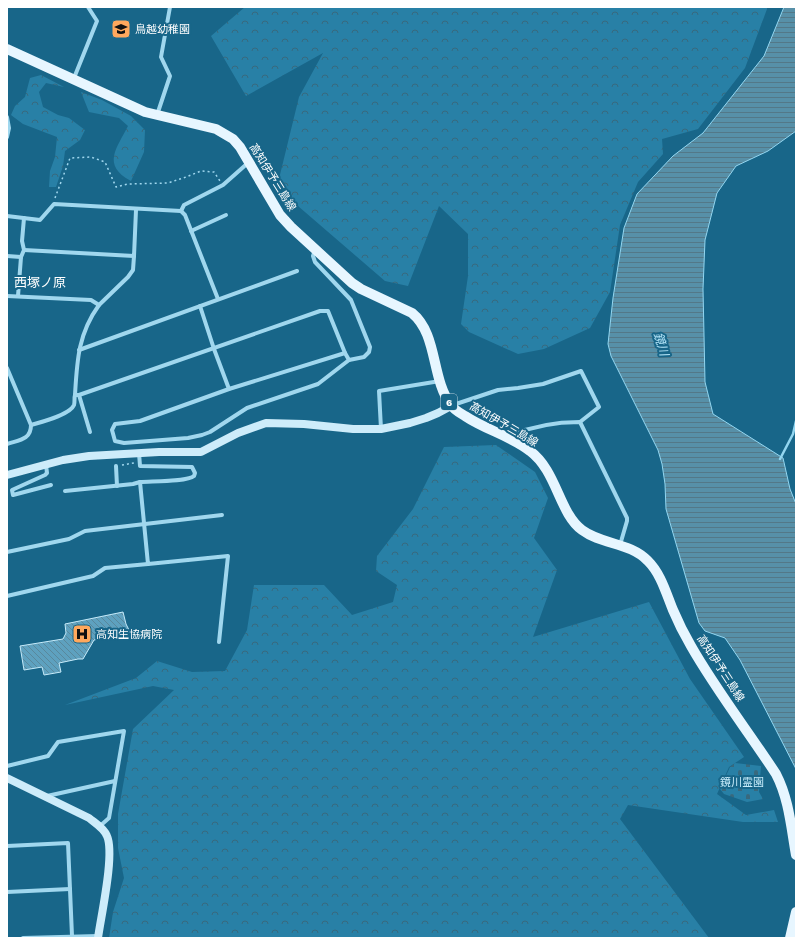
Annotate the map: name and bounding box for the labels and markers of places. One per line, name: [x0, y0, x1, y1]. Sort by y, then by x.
school or university icon: 鳥越幼稚園: [110, 18, 132, 40]
place label: 鳥越幼稚園: [135, 23, 190, 36]
hospital icon: 高知生協病院: [71, 623, 93, 645]
place label: 高知生協病院: [96, 628, 162, 641]

